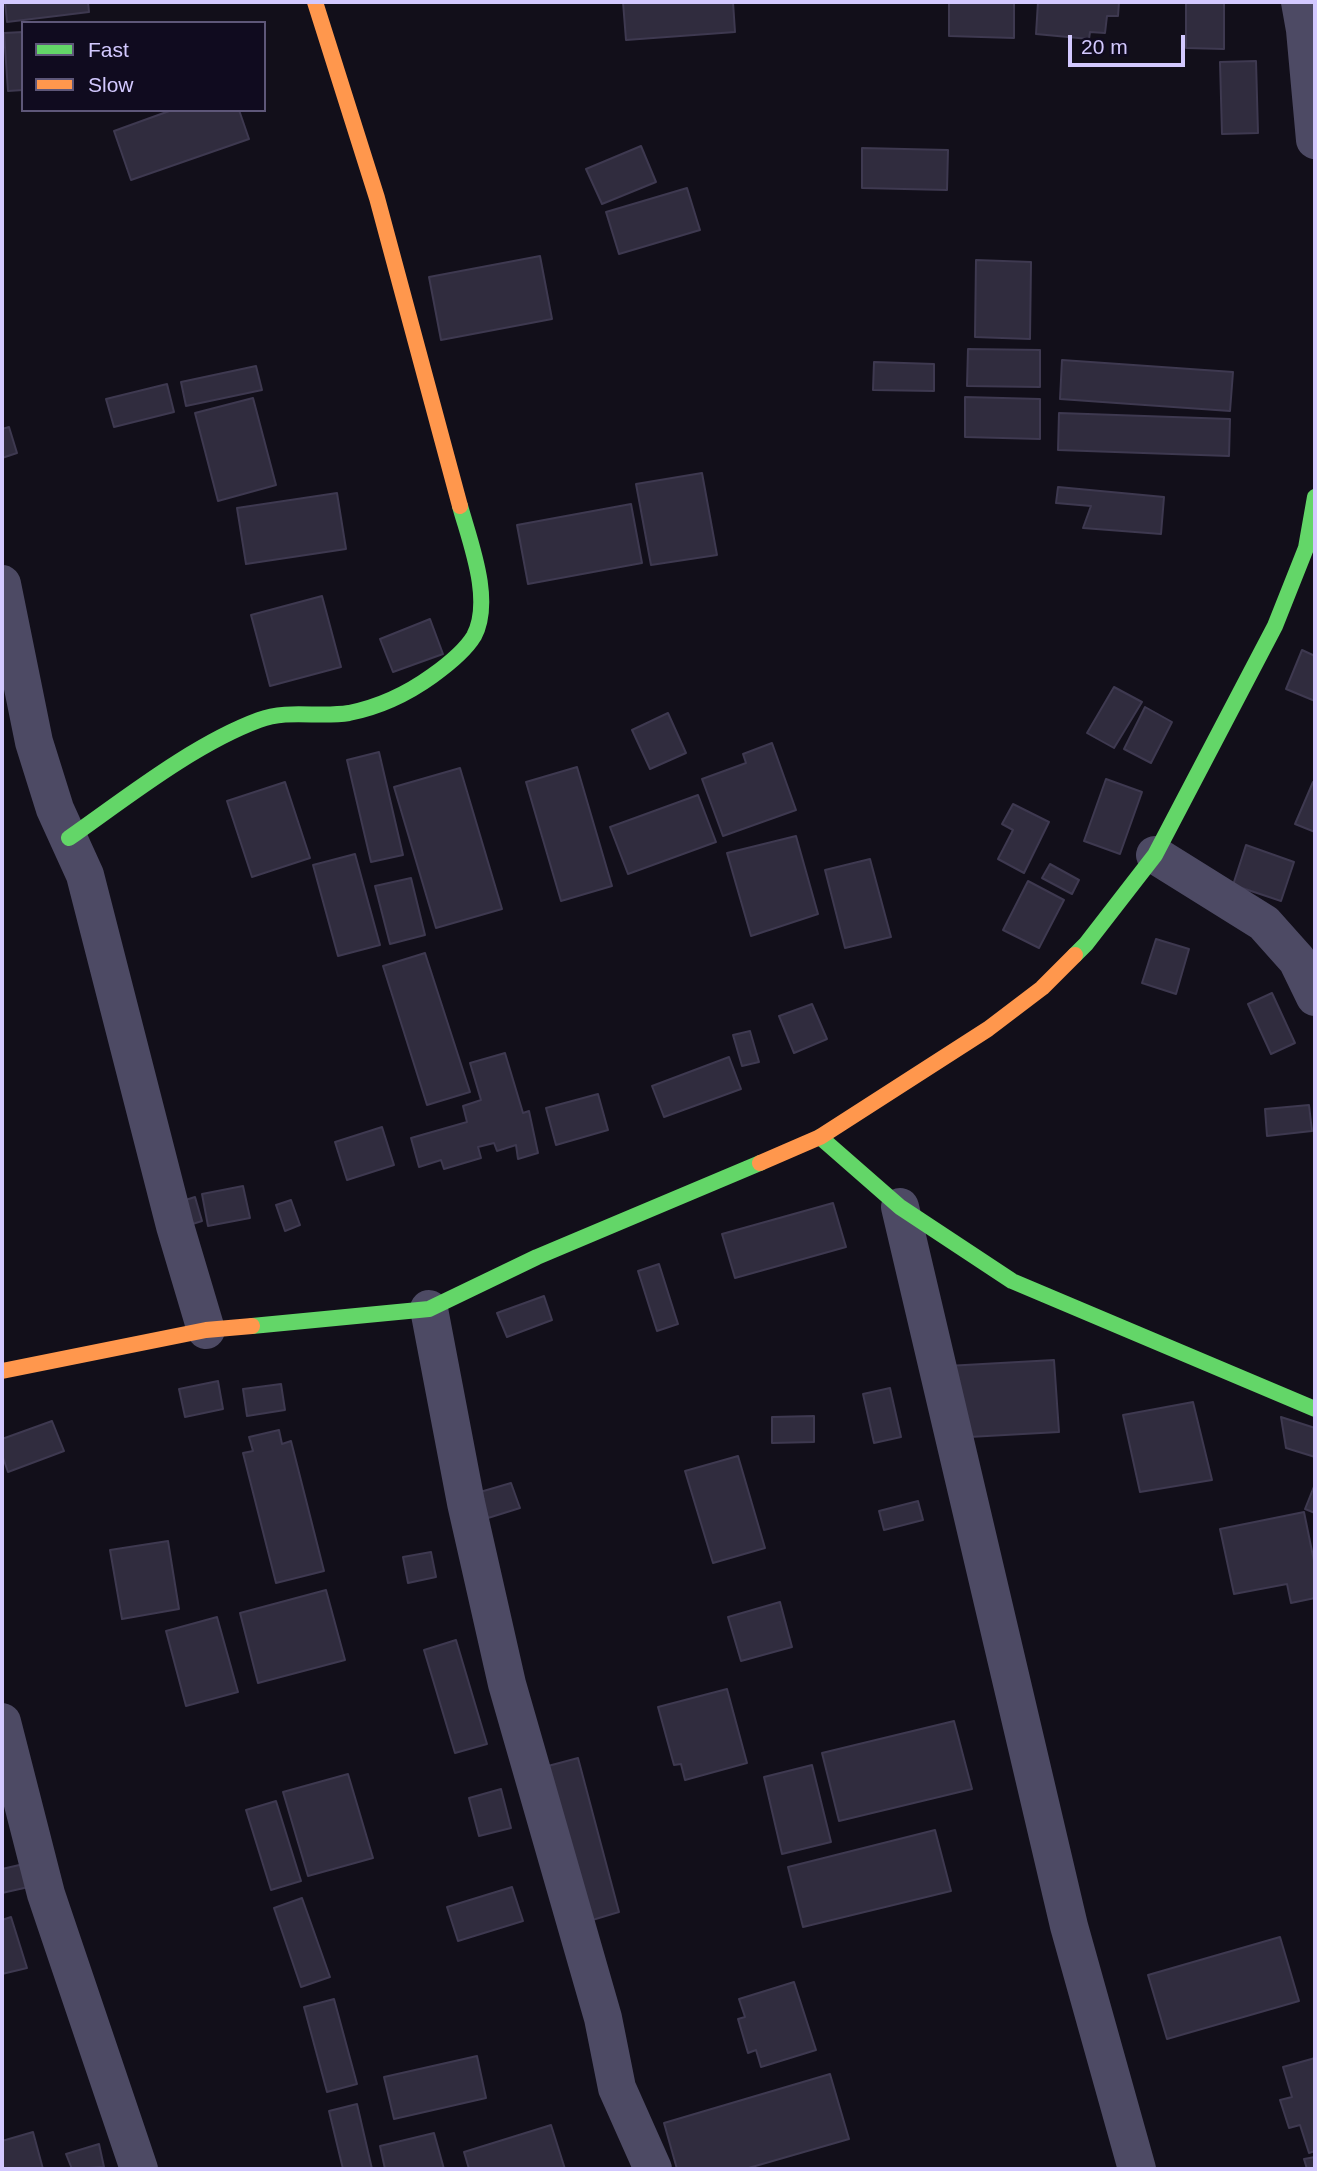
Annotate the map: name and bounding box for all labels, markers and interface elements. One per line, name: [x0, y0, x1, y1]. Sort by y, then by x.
legend: [21, 21, 266, 112]
scale bar: [1072, 21, 1189, 65]
text: 20 m: [1081, 35, 1128, 58]
text: Fast: [88, 38, 129, 61]
text: Slow: [88, 73, 134, 96]

